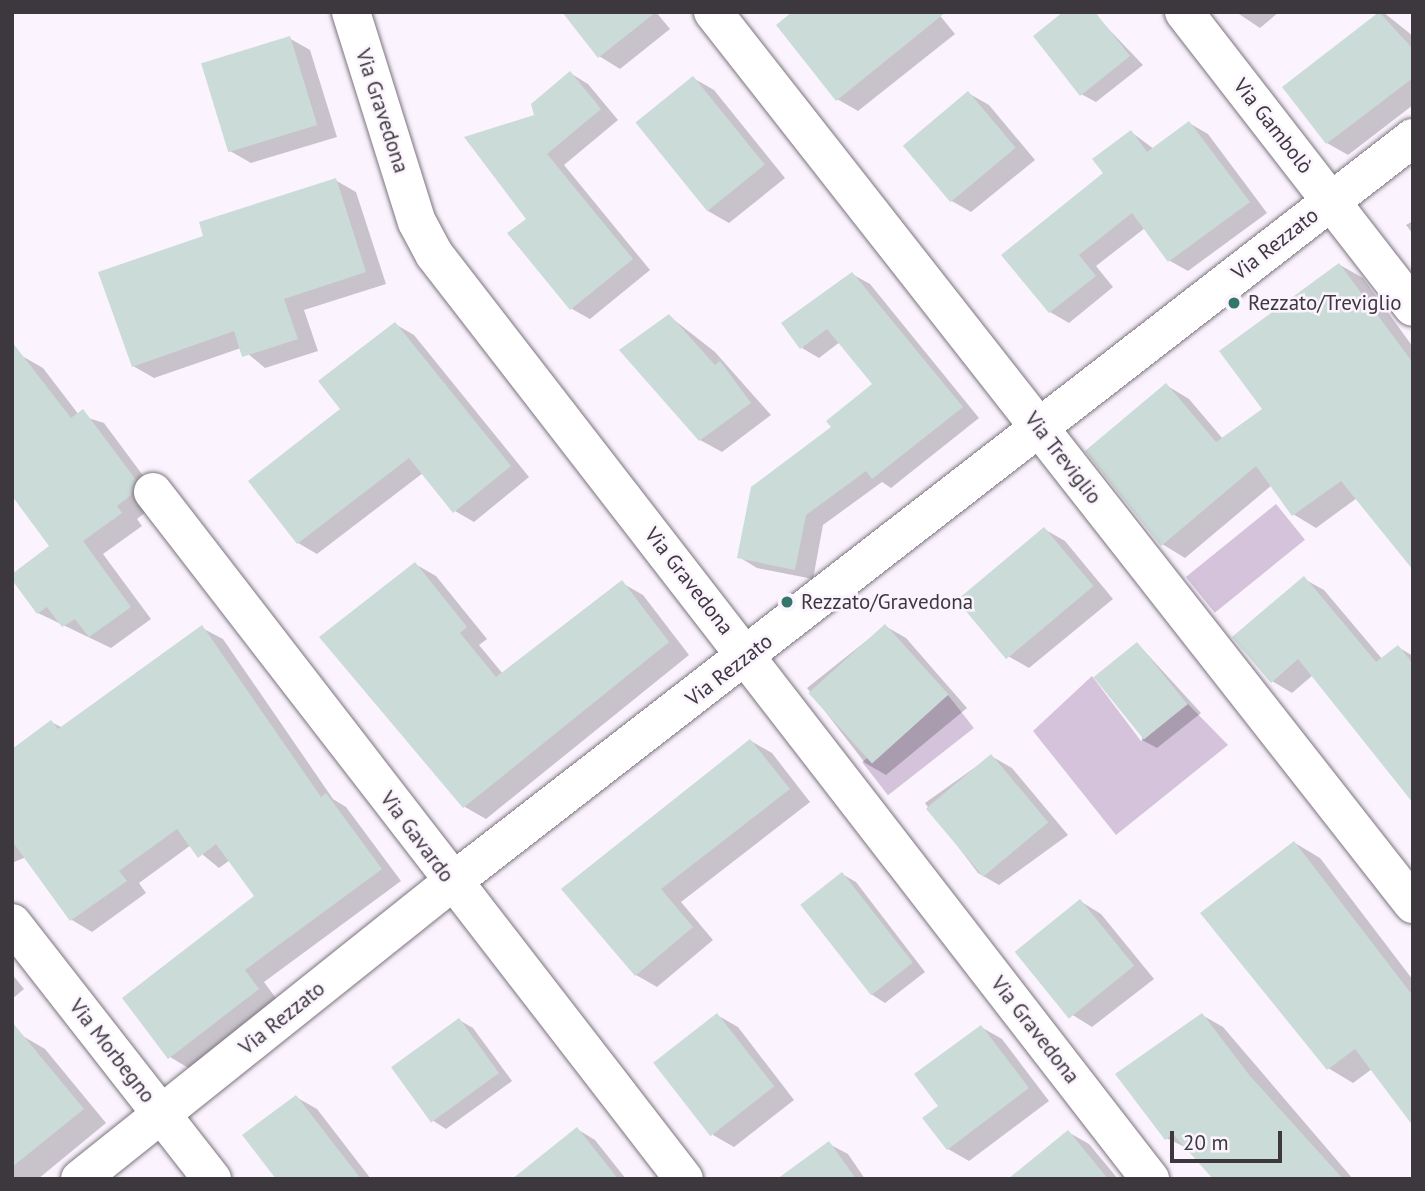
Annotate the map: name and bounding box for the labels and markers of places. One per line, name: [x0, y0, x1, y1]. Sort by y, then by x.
place label: Rezzato/Treviglio: [1248, 290, 1402, 316]
marker: Rezzato/Treviglio: [1226, 295, 1242, 311]
place label: Rezzato/Gravedona: [801, 589, 973, 615]
marker: Rezzato/Gravedona: [779, 594, 795, 610]

